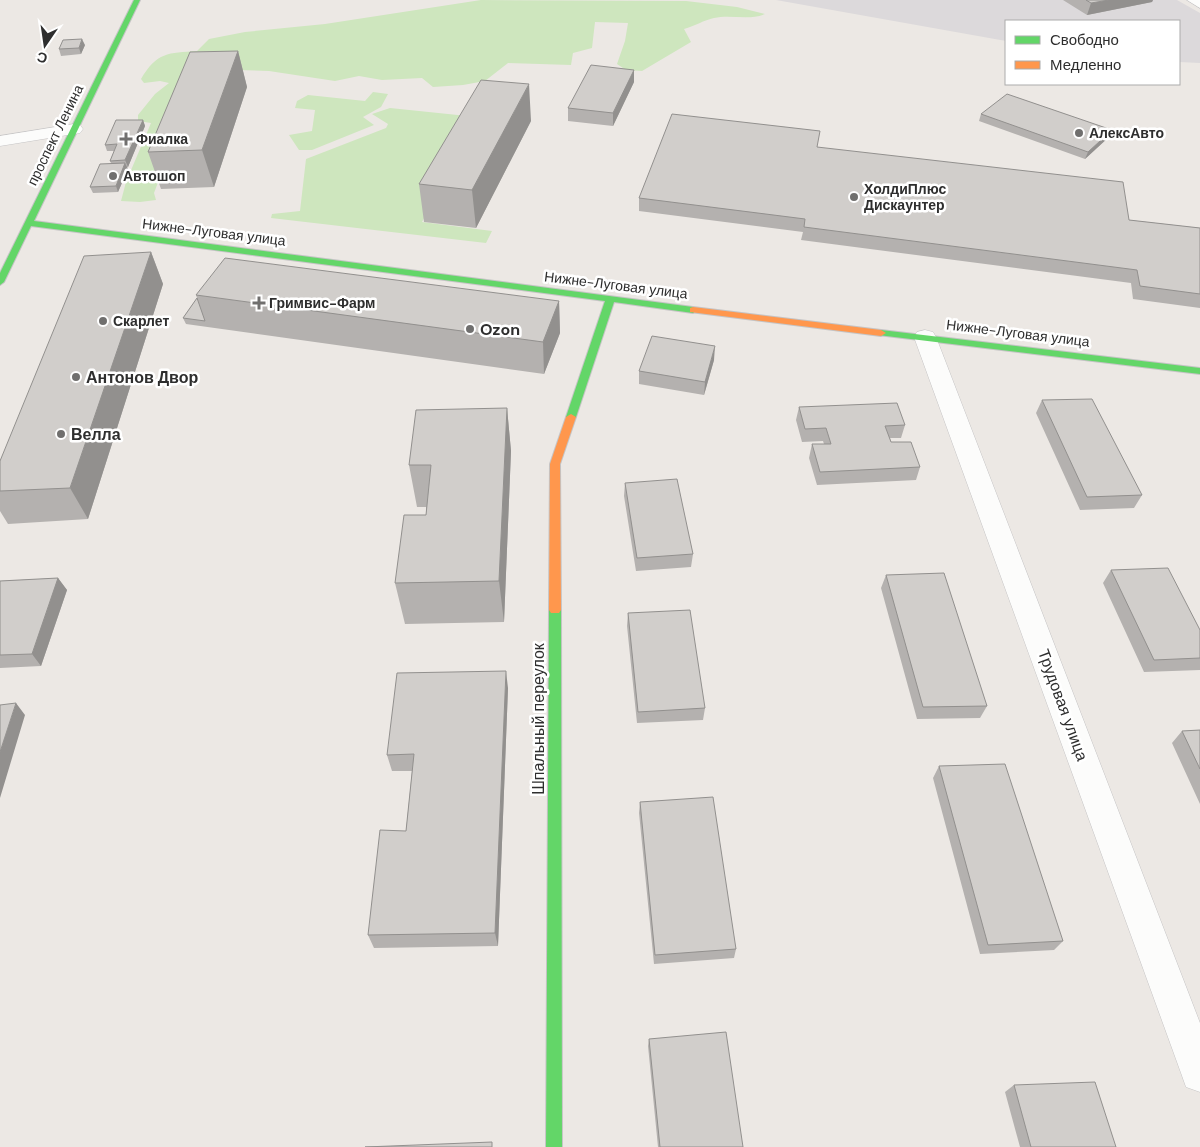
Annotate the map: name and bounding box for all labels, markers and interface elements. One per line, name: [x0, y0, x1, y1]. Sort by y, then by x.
north arrow: [20, 20, 70, 70]
legend: [1005, 20, 1180, 85]
text: Свободно: [1050, 30, 1119, 50]
text: С: [35, 48, 49, 68]
text: Медленно: [1050, 55, 1121, 75]
street label: проспект Ленина: [23, 81, 87, 188]
place label: АлексАвто: [1089, 124, 1164, 142]
marker: АлексАвто: [1073, 127, 1085, 139]
place label: Фиалка: [136, 130, 188, 148]
marker: Фиалка: [120, 133, 132, 145]
place label: Автошоп: [123, 167, 185, 185]
marker: Автошоп: [107, 170, 119, 182]
place label: ХолдиПлюс Дискаунтер: [864, 180, 946, 214]
marker: ХолдиПлюс Дискаунтер: [848, 191, 860, 203]
street label: Нижне-Луговая улица: [141, 214, 287, 250]
street label: Нижне-Луговая улица: [543, 267, 689, 303]
place label: Гримвис-Фарм: [269, 294, 375, 312]
marker: Гримвис-Фарм: [253, 297, 265, 309]
place label: Скарлет: [113, 312, 169, 330]
marker: Скарлет: [97, 315, 109, 327]
street label: Нижне-Луговая улица: [945, 315, 1091, 351]
place label: Ozon: [480, 319, 520, 340]
marker: Ozon: [464, 323, 476, 335]
place label: Антонов Двор: [86, 367, 198, 388]
marker: Антонов Двор: [70, 371, 82, 383]
place label: Велла: [71, 424, 121, 445]
marker: Велла: [55, 428, 67, 440]
street label: Шпальный переулок: [528, 642, 549, 795]
street label: Трудовая улица: [1033, 646, 1093, 764]

